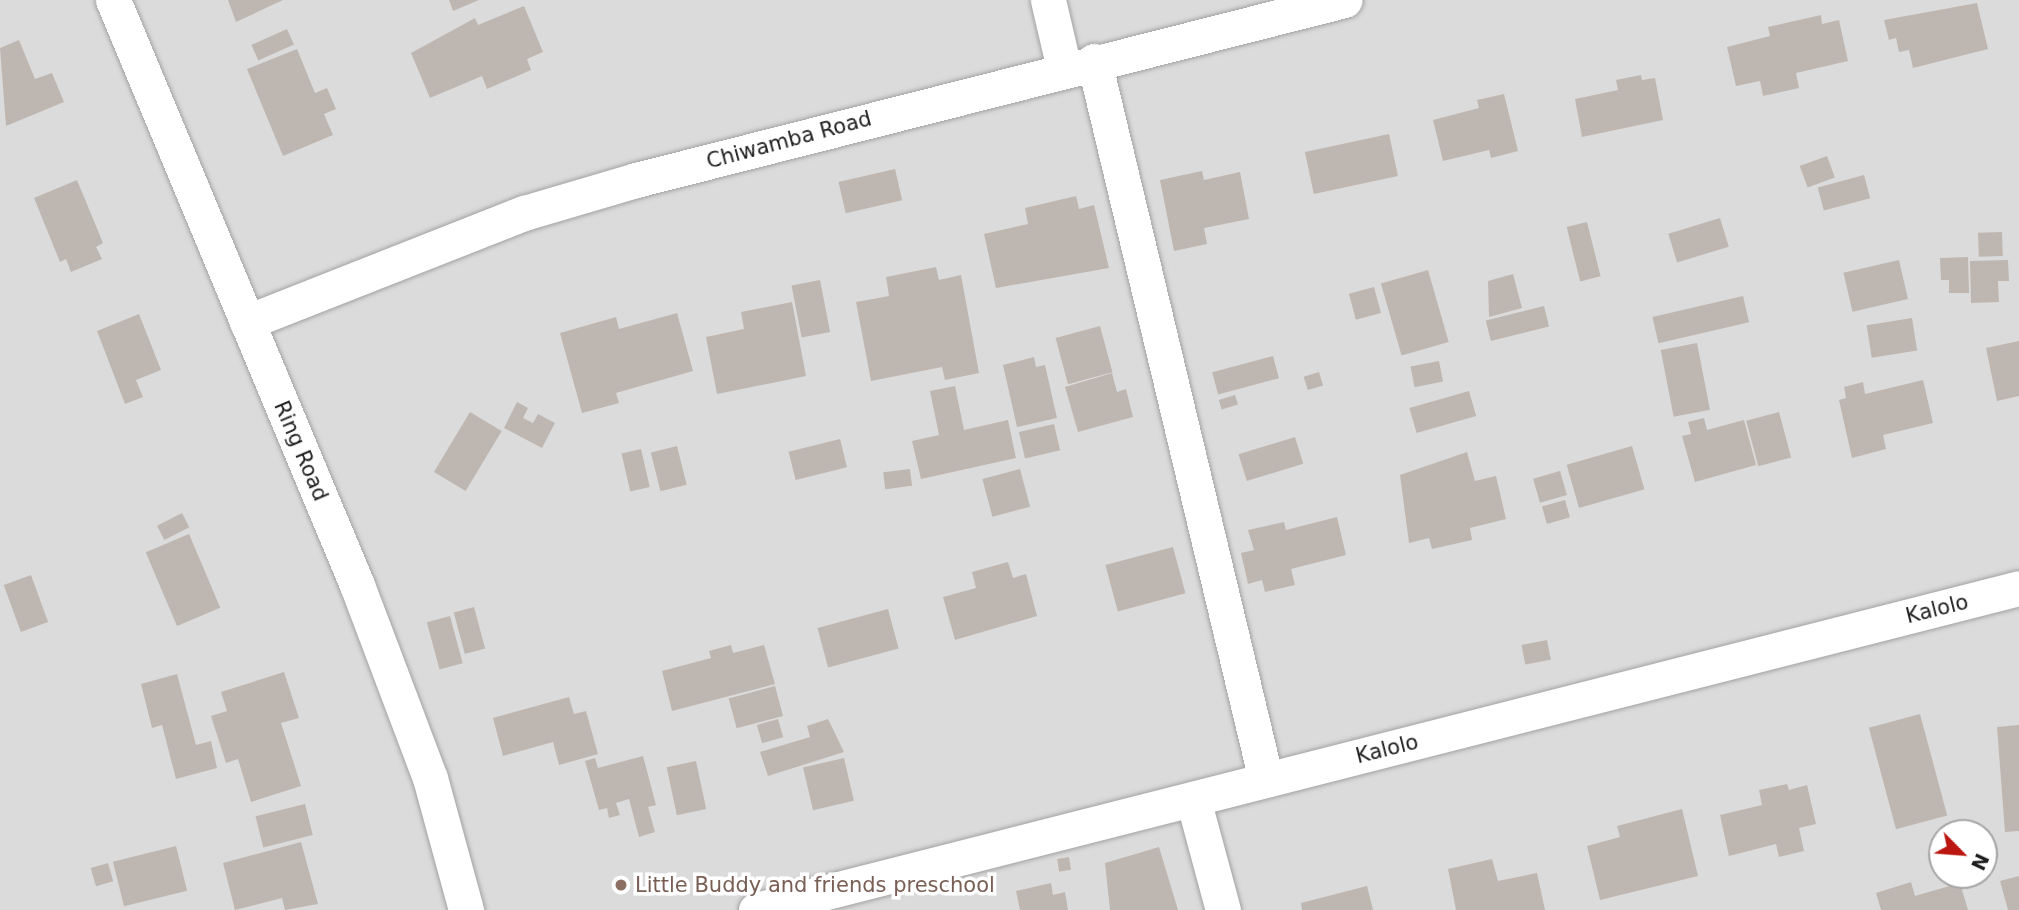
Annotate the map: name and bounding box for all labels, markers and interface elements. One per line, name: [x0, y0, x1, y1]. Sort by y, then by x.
street label: Chiwamba Road: [704, 106, 874, 174]
street label: Ring Road: [269, 397, 333, 505]
street label: Kalolo: [1903, 589, 1971, 629]
street label: Kalolo: [1353, 729, 1421, 769]
north arrow: [1928, 819, 1998, 889]
text: N: [1967, 850, 1994, 874]
place label: Little Buddy and friends preschool: [635, 872, 995, 898]
marker: Little Buddy and friends preschool: [613, 877, 629, 893]

